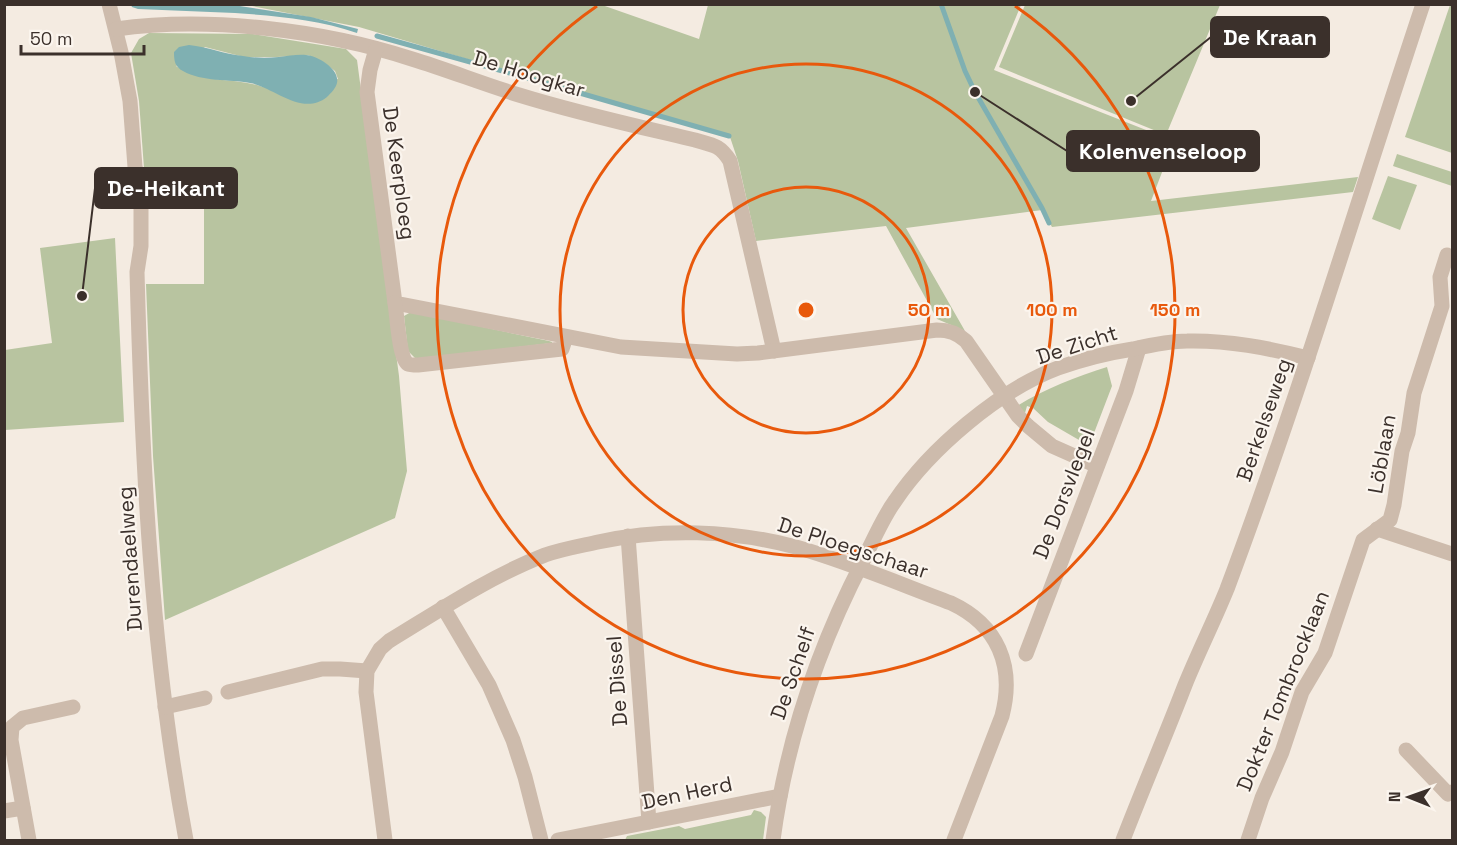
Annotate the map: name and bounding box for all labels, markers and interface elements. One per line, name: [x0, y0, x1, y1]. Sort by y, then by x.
callout: De Kraan: [1211, 17, 1329, 57]
scale bar: [21, 18, 144, 56]
text: De Kraan: [1223, 23, 1317, 51]
text: 50 m: [30, 27, 72, 50]
street label: De Hoogkar: [470, 44, 589, 103]
street label: De Keerploeg: [377, 104, 422, 241]
callout: Kolenvenseloop: [1067, 131, 1259, 171]
text: Kolenvenseloop: [1079, 137, 1247, 165]
callout: De-Heikant: [95, 168, 237, 208]
text: De-Heikant: [107, 174, 225, 202]
text: 50 m: [908, 298, 950, 321]
text: 100 m: [1026, 298, 1078, 321]
text: 150 m: [1150, 298, 1200, 321]
centre of rings: [796, 300, 816, 320]
street label: De Zicht: [1033, 319, 1121, 370]
street label: Berkelseweg: [1230, 355, 1297, 485]
street label: Löblaan: [1361, 412, 1402, 496]
street label: De Dorsvlegel: [1026, 425, 1101, 563]
street label: Durendaelweg: [111, 486, 148, 632]
street label: De Ploegschaar: [774, 510, 932, 585]
street label: Dokter Tombrocklaan: [1230, 587, 1335, 795]
street label: De Schelf: [764, 623, 821, 723]
street label: De Dissel: [600, 635, 633, 727]
north arrow: [1379, 767, 1439, 827]
street label: Den Herd: [639, 770, 735, 815]
text: N: [1384, 791, 1405, 802]

